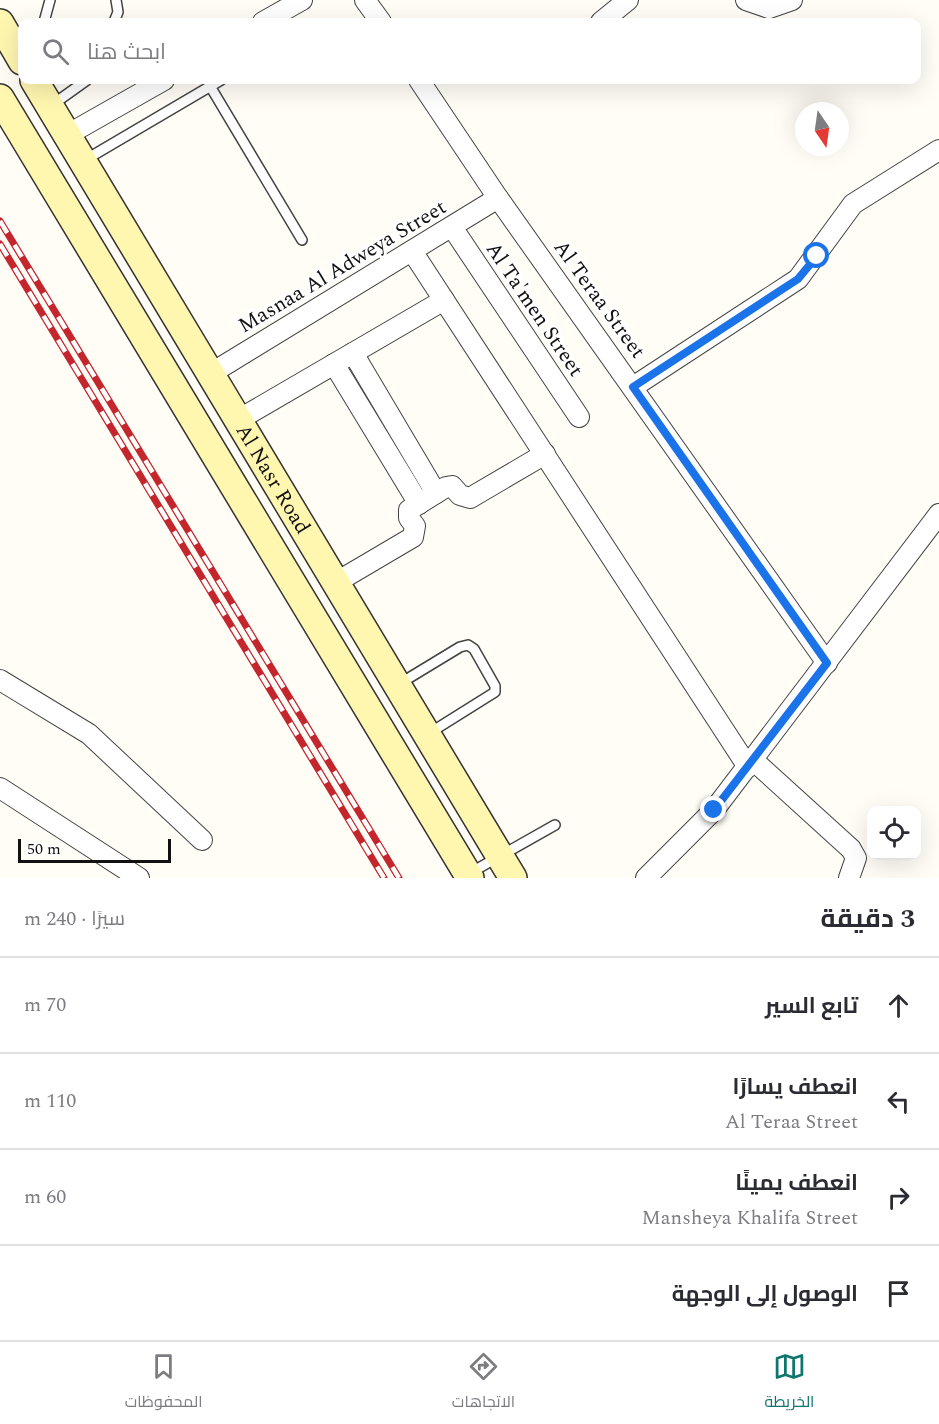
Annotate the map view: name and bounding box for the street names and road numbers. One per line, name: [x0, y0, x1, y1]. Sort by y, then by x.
street label: Masnaa Al Adweya Street: [232, 192, 453, 342]
street label: Al Teraa Street: [545, 234, 653, 365]
street label: Al Ta'men Street: [477, 236, 591, 383]
street label: Al Nasr Road: [227, 418, 318, 541]

